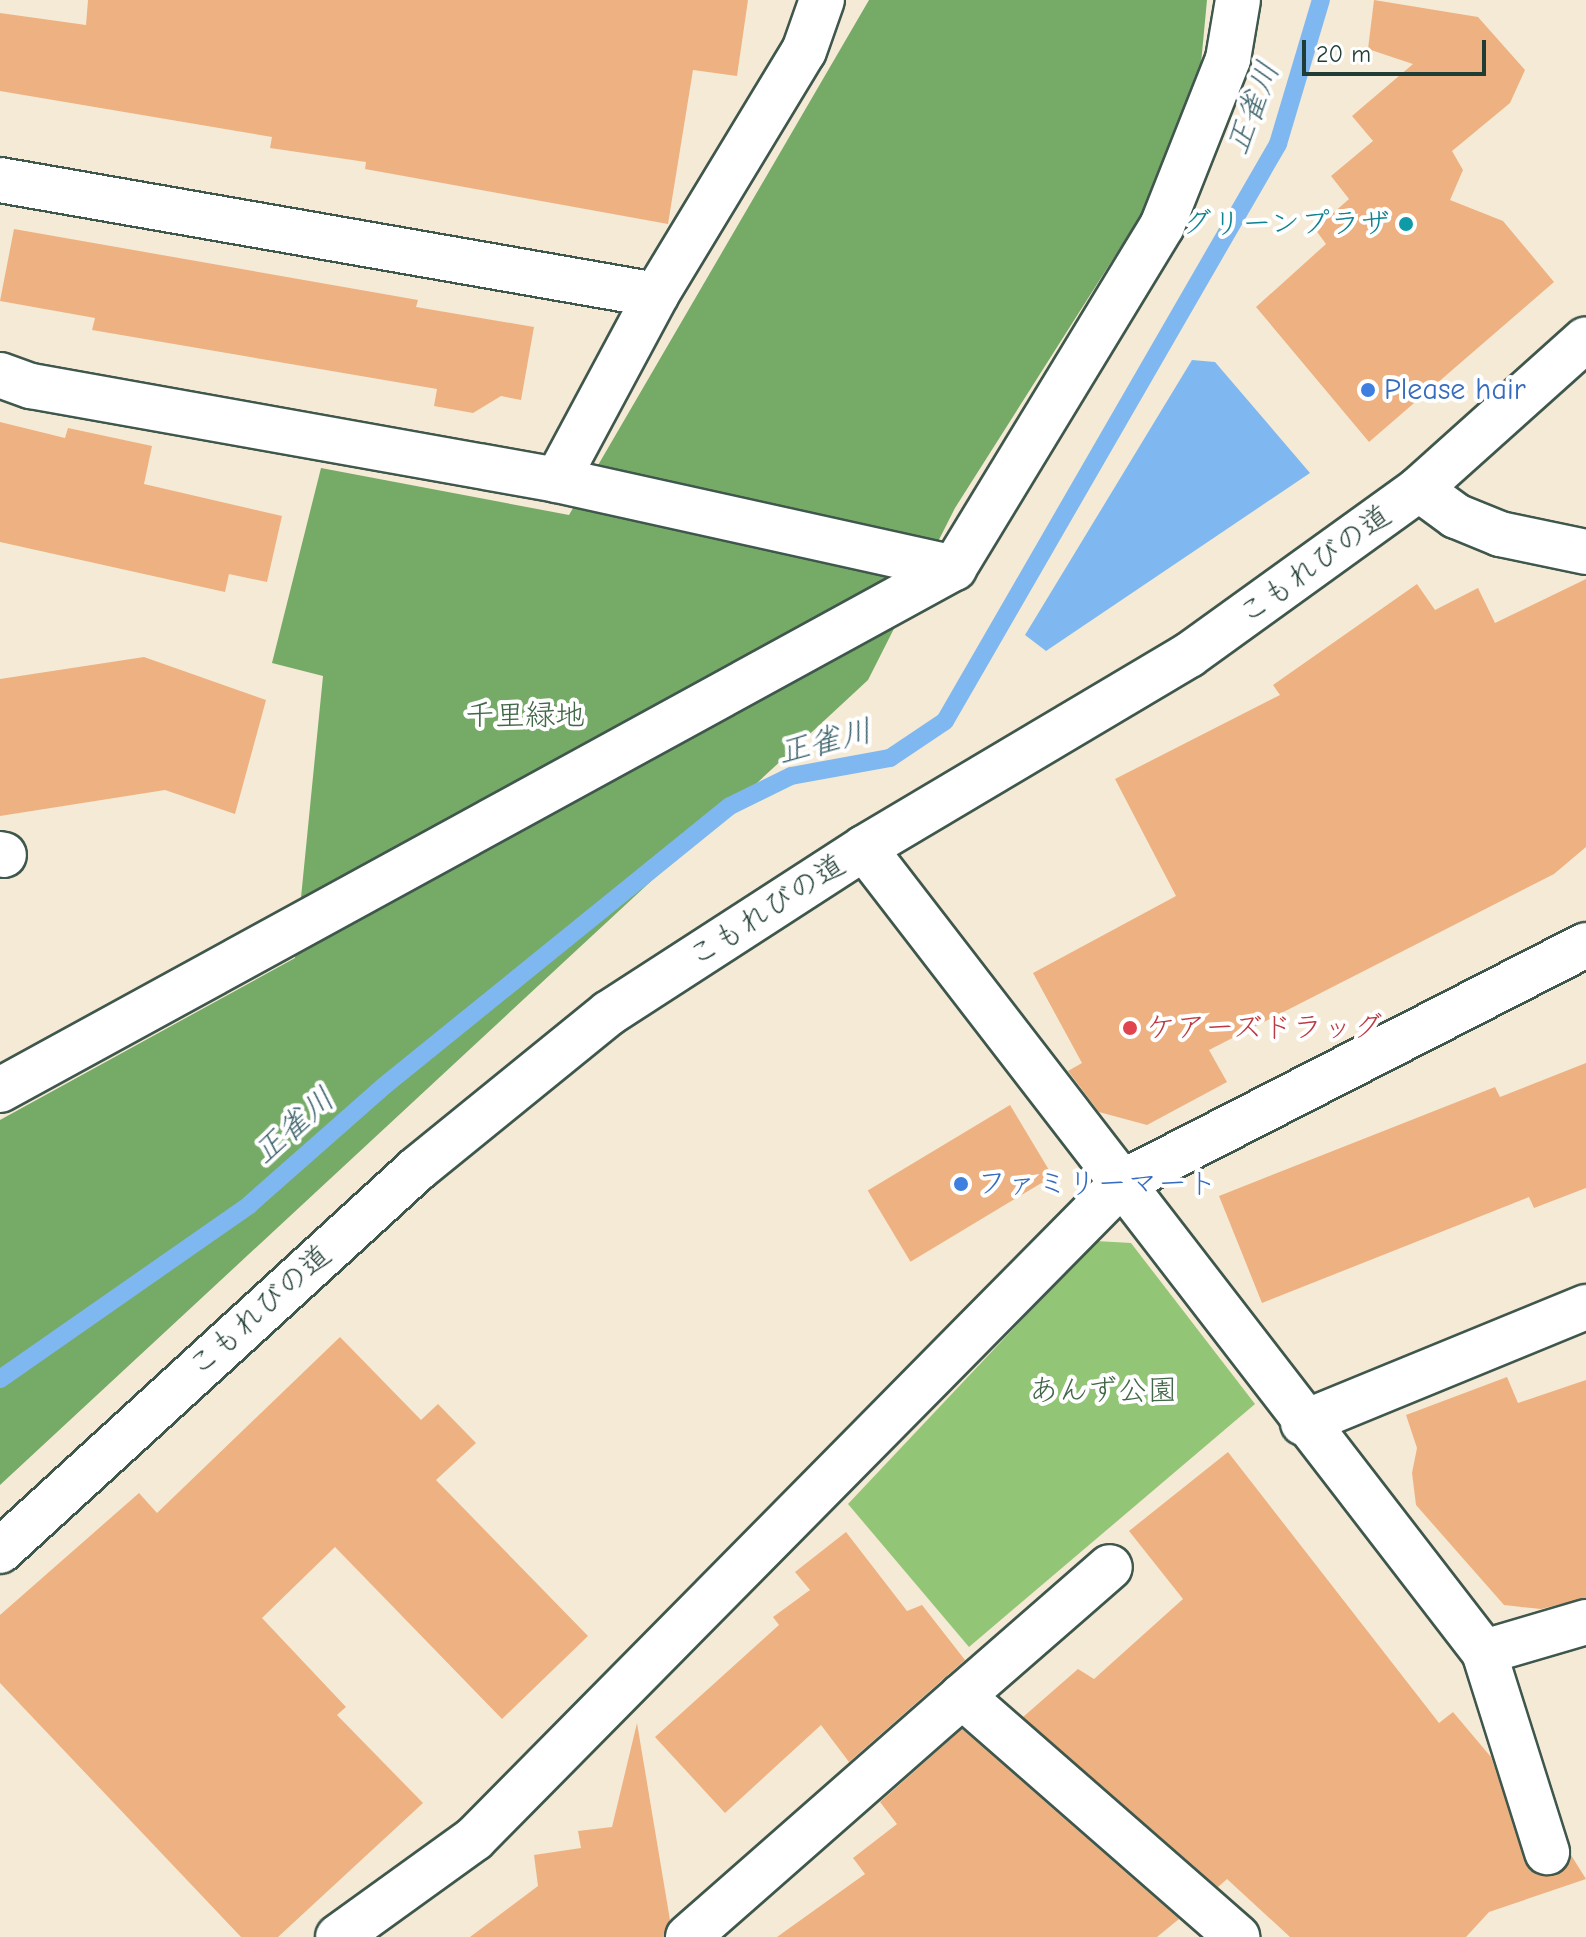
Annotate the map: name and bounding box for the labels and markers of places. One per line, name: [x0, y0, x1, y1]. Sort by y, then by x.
place label: グリーンプラザ: [1180, 206, 1390, 242]
marker: グリーンプラザ: [1397, 215, 1415, 233]
place label: Please hair: [1384, 372, 1526, 408]
marker: Please hair: [1359, 381, 1377, 399]
place label: ケアーズドラッグ: [1146, 1010, 1385, 1046]
marker: ケアーズドラッグ: [1121, 1019, 1139, 1037]
place label: ファミリーマート: [977, 1166, 1217, 1202]
marker: ファミリーマート: [952, 1175, 970, 1193]

